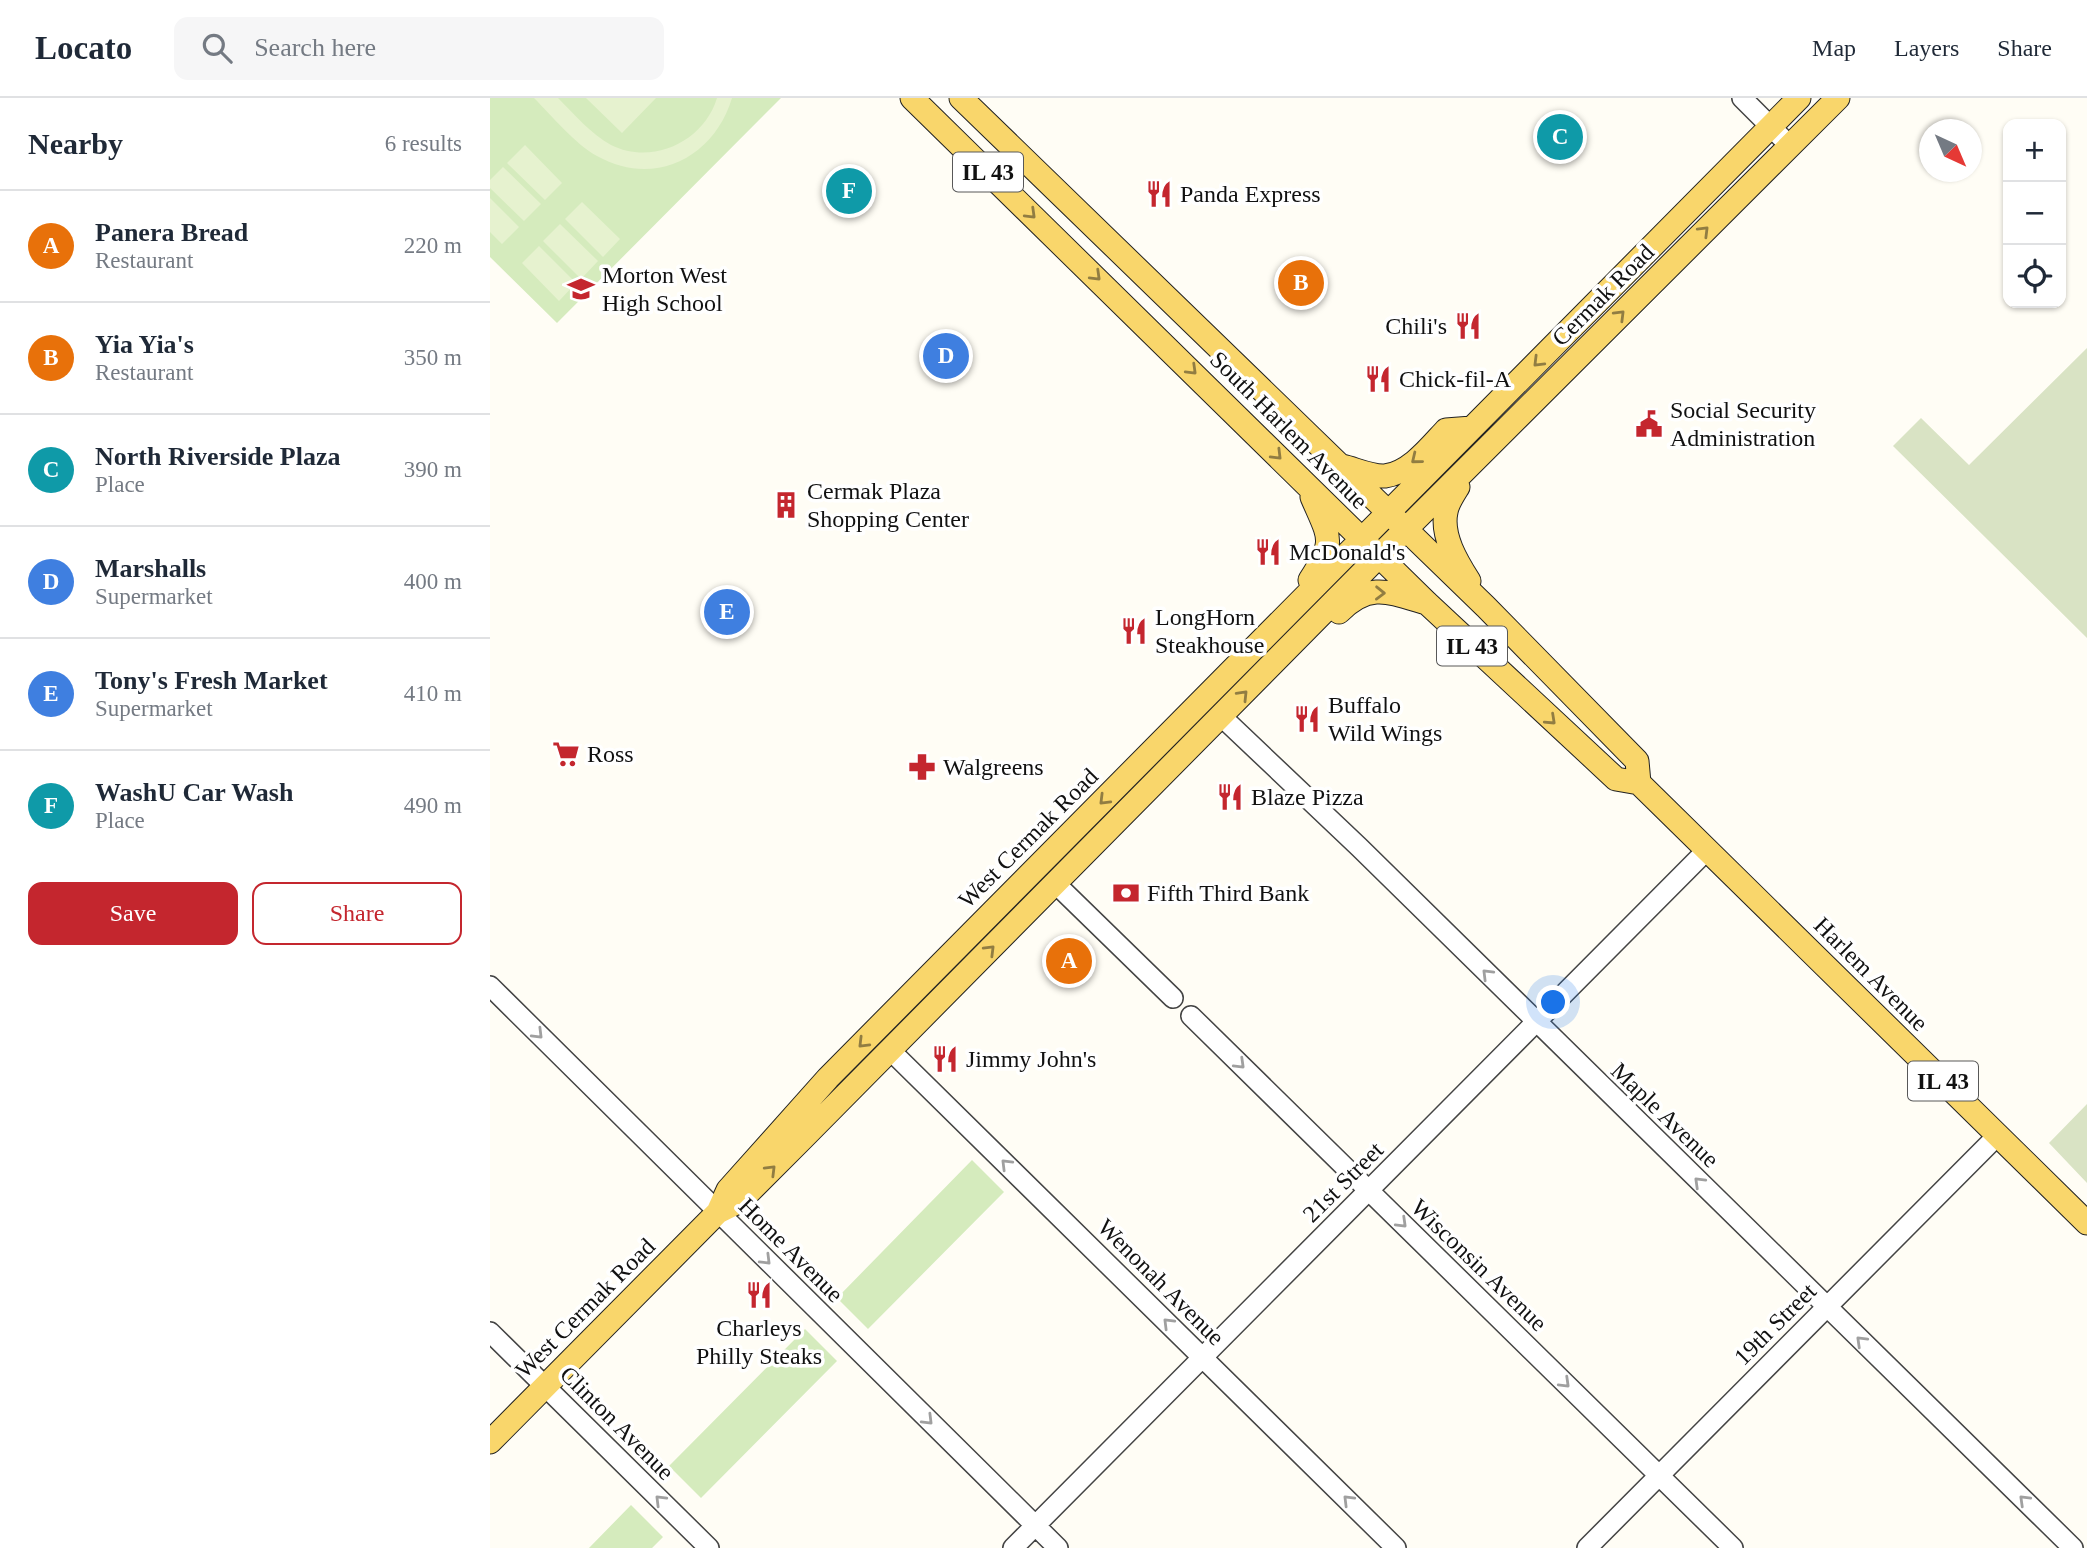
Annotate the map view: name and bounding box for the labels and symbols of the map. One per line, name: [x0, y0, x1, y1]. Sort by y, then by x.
pin: C: [1537, 111, 1583, 163]
north arrow: [1919, 119, 1982, 182]
road number: IL 43: [953, 152, 1023, 192]
pin: F: [826, 165, 872, 217]
restaurant icon: Panda Express: [1144, 179, 1174, 209]
place label: Panda Express: [1180, 181, 1321, 207]
one-way arrow: [1023, 205, 1036, 218]
one-way arrow: [1696, 226, 1709, 239]
street label: Cermak Road: [1547, 239, 1659, 351]
pin: B: [1278, 257, 1324, 309]
place label: Morton West High School: [602, 262, 727, 316]
one-way arrow: [1087, 268, 1100, 281]
school or university icon: Morton West High School: [566, 274, 596, 304]
restaurant icon: Chili's: [1453, 311, 1483, 341]
one-way arrow: [1612, 311, 1624, 323]
place label: Chili's: [1385, 313, 1447, 339]
pin: D: [923, 330, 969, 382]
street label: South Harlem Avenue: [1205, 346, 1373, 514]
one-way arrow: [1533, 353, 1546, 366]
one-way arrow: [1183, 362, 1196, 375]
restaurant icon: Chick-fil-A: [1363, 364, 1393, 394]
place label: Chick-fil-A: [1399, 366, 1512, 392]
place label: Social Security Administration: [1670, 397, 1816, 451]
public building icon: Social Security Administration: [1634, 409, 1664, 439]
one-way arrow: [1268, 446, 1281, 459]
one-way arrow: [1411, 451, 1423, 464]
place label: Cermak Plaza Shopping Center: [807, 478, 969, 532]
building icon: Cermak Plaza Shopping Center: [771, 490, 801, 520]
restaurant icon: McDonald's: [1253, 537, 1283, 567]
place label: McDonald's: [1289, 539, 1405, 565]
one-way arrow: [1375, 585, 1386, 601]
pin: E: [704, 586, 750, 638]
place label: LongHorn Steakhouse: [1155, 604, 1264, 658]
restaurant icon: LongHorn Steakhouse: [1119, 616, 1149, 646]
road number: IL 43: [1437, 626, 1507, 666]
one-way arrow: [1234, 690, 1247, 703]
place label: Buffalo Wild Wings: [1328, 692, 1442, 746]
restaurant icon: Buffalo Wild Wings: [1292, 704, 1322, 734]
one-way arrow: [1543, 711, 1556, 724]
supermarket icon: Ross: [551, 739, 581, 769]
place label: Ross: [587, 741, 634, 767]
pharmacy icon: Walgreens: [907, 752, 937, 782]
place label: Walgreens: [943, 754, 1044, 780]
street label: West Cermak Road: [953, 763, 1103, 913]
restaurant icon: Blaze Pizza: [1215, 782, 1245, 812]
place label: Blaze Pizza: [1251, 784, 1364, 810]
one-way arrow: [1099, 792, 1112, 805]
bank icon: Fifth Third Bank: [1111, 878, 1141, 908]
place label: Fifth Third Bank: [1147, 880, 1309, 906]
street label: Harlem Avenue: [1809, 912, 1933, 1036]
pin: A: [1046, 935, 1092, 987]
one-way arrow: [982, 945, 995, 958]
one-way arrow: [1482, 970, 1495, 983]
your location: [1536, 985, 1570, 1019]
one-way arrow: [530, 1026, 543, 1039]
one-way arrow: [858, 1035, 871, 1048]
restaurant icon: Jimmy John's: [930, 1044, 960, 1074]
place label: Jimmy John's: [966, 1046, 1096, 1072]
one-way arrow: [1232, 1056, 1244, 1068]
street label: Maple Avenue: [1606, 1057, 1724, 1173]
road number: IL 43: [1908, 1062, 1978, 1100]
street label: 21st Street: [1298, 1137, 1388, 1227]
one-way arrow: [1001, 1159, 1014, 1172]
one-way arrow: [763, 1166, 776, 1179]
one-way arrow: [1694, 1178, 1707, 1191]
street label: Home Avenue: [734, 1193, 848, 1307]
street label: Wisconsin Avenue: [1406, 1194, 1552, 1336]
street label: Wenonah Avenue: [1093, 1214, 1229, 1350]
one-way arrow: [1394, 1215, 1407, 1228]
street label: West Cermak Road: [510, 1233, 660, 1383]
one-way arrow: [758, 1251, 771, 1264]
street label: 19th Street: [1729, 1278, 1821, 1370]
restaurant icon: Charleys Philly Steaks: [744, 1280, 774, 1310]
place label: Charleys Philly Steaks: [696, 1315, 822, 1369]
one-way arrow: [1163, 1319, 1176, 1332]
one-way arrow: [1857, 1337, 1870, 1350]
street label: Clinton Avenue: [555, 1361, 679, 1485]
one-way arrow: [1556, 1374, 1569, 1387]
one-way arrow: [920, 1411, 933, 1424]
one-way arrow: [656, 1496, 668, 1508]
one-way arrow: [1343, 1496, 1356, 1509]
one-way arrow: [2019, 1496, 2032, 1509]

